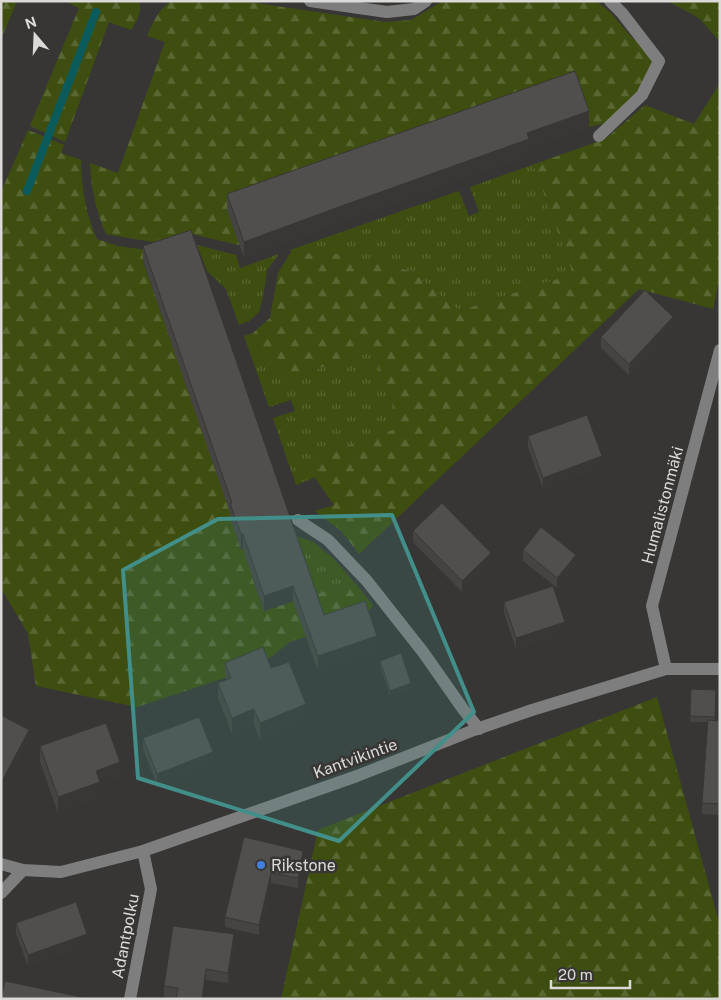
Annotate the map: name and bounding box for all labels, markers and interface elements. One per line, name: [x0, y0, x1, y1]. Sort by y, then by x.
north arrow: [10, 10, 60, 60]
text: N: [23, 13, 39, 32]
street label: Humalistonmäki: [638, 444, 687, 566]
street label: Kantvikintie: [311, 734, 400, 782]
place label: Rikstone: [271, 856, 336, 875]
marker: Rikstone: [255, 859, 267, 871]
street label: Adantpolku: [108, 892, 143, 980]
scale bar: [551, 958, 630, 990]
text: 20 m: [558, 966, 593, 983]

